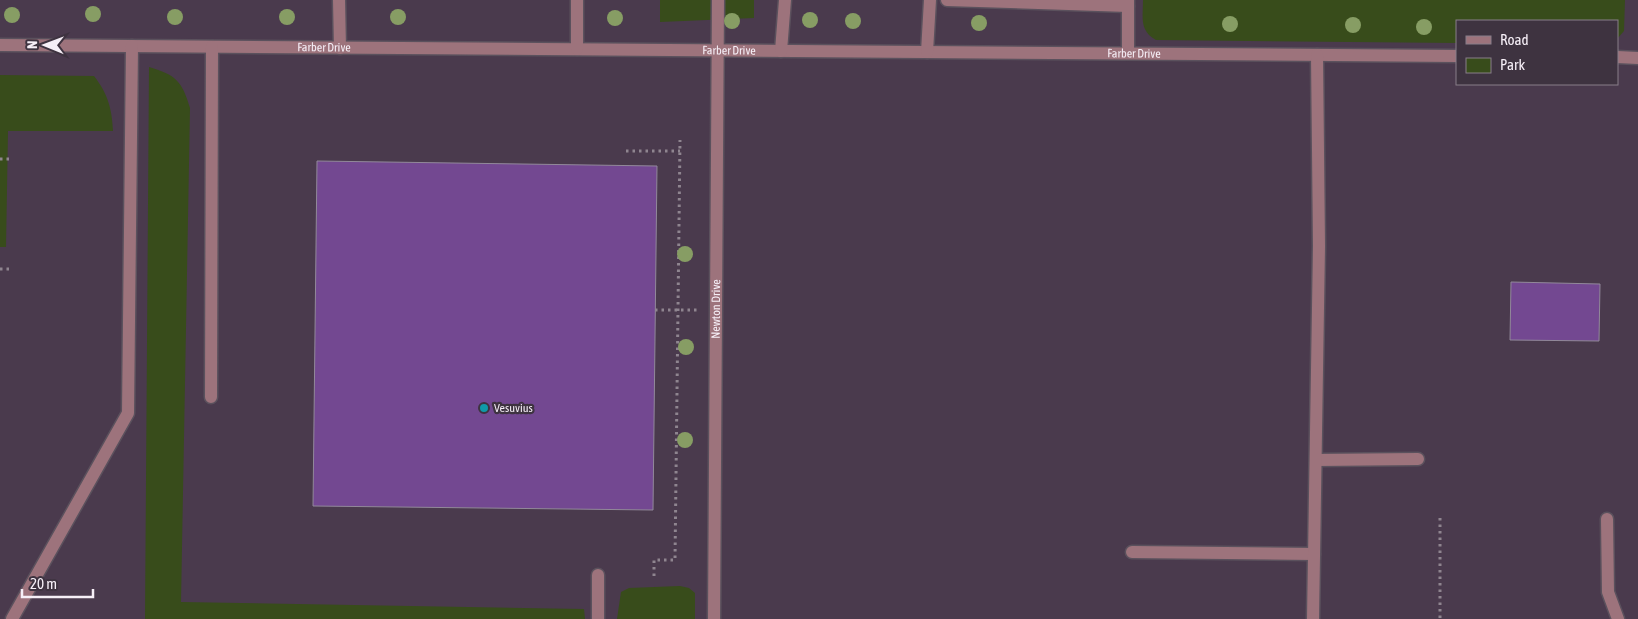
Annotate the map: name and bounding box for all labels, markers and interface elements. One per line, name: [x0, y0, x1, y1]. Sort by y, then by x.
north arrow: [20, 20, 70, 70]
legend: [1456, 20, 1618, 85]
text: Road: [1500, 31, 1529, 48]
street label: Farber Drive: [297, 40, 351, 55]
text: N: [24, 41, 40, 49]
street label: Farber Drive: [702, 43, 756, 58]
street label: Farber Drive: [1107, 46, 1161, 61]
text: Park: [1500, 56, 1525, 73]
street label: Newton Drive: [709, 279, 723, 339]
place label: Vesuvius: [494, 401, 533, 415]
marker: Vesuvius: [478, 402, 490, 414]
scale bar: [22, 566, 94, 598]
text: 20 m: [30, 575, 57, 592]

